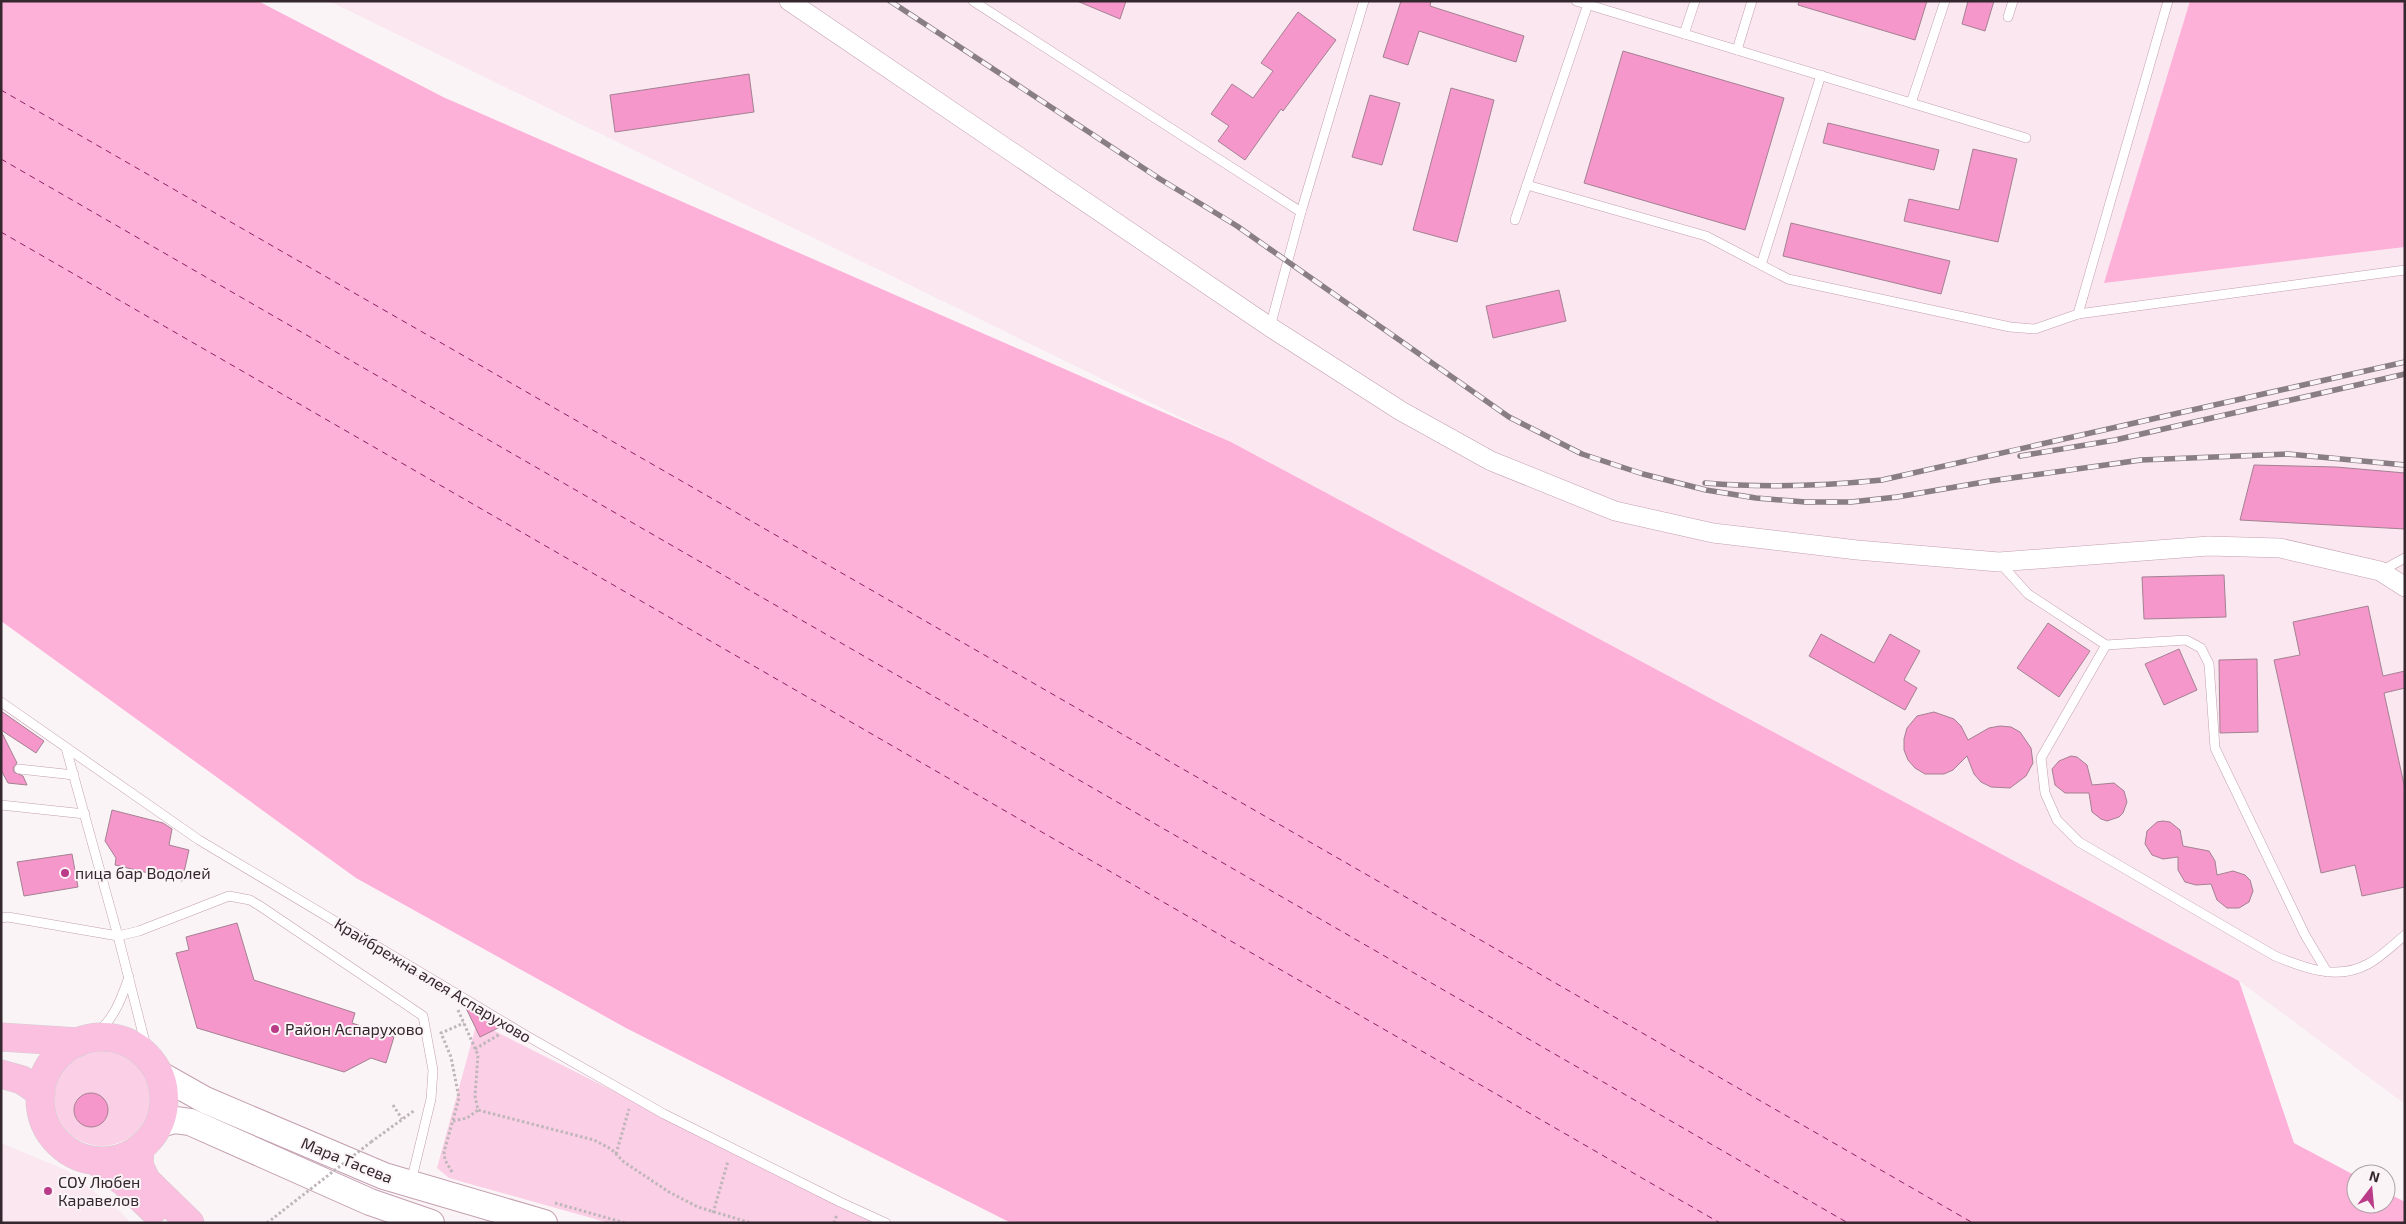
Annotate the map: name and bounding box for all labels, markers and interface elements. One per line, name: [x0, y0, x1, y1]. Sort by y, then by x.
place label: пица бар Водолей: [75, 863, 211, 882]
marker: пица бар Водолей: [59, 867, 71, 879]
street label: Крайбрежна алея Аспарухово: [331, 913, 535, 1047]
place label: Район Аспарухово: [285, 1019, 424, 1039]
marker: Район Аспарухово: [269, 1023, 281, 1035]
street label: Мара Тасева: [299, 1133, 396, 1186]
north arrow: [2346, 1164, 2396, 1214]
text: N: [2368, 1166, 2382, 1186]
place label: СОУ Любен Каравелов: [58, 1172, 140, 1209]
marker: СОУ Любен Каравелов: [42, 1185, 54, 1197]

